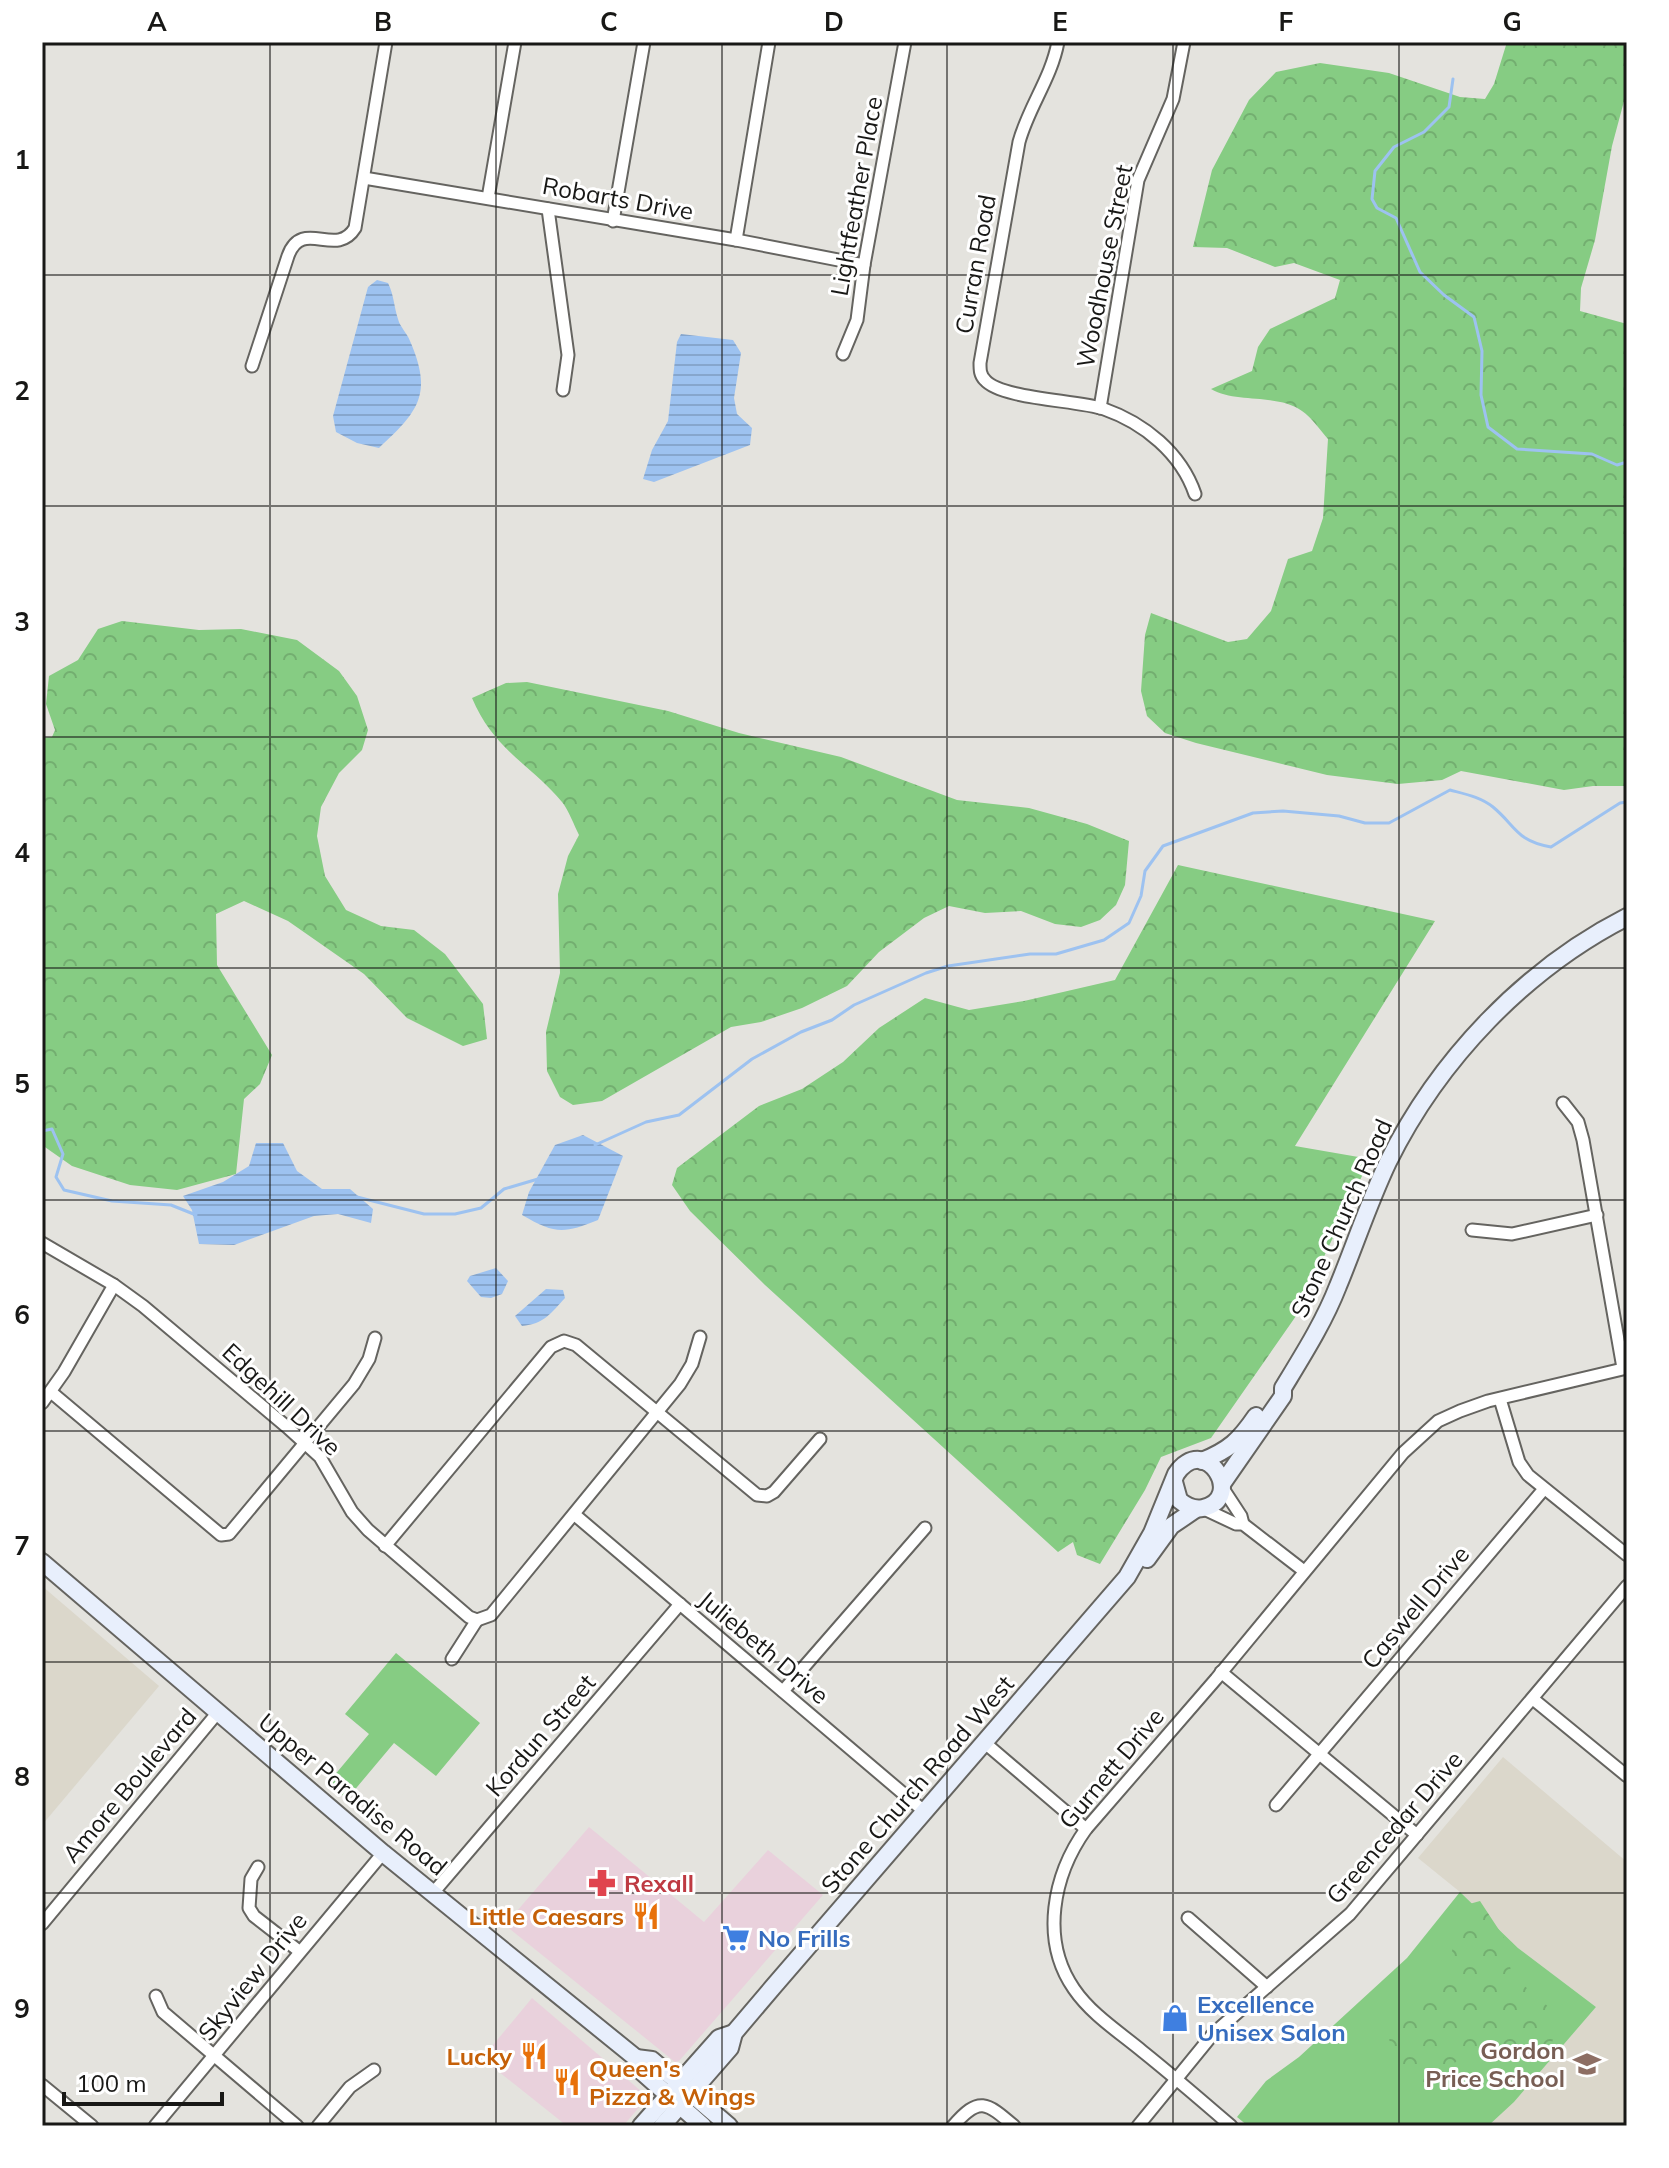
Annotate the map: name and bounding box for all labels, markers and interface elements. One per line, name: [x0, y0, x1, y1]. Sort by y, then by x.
text: A: [147, 5, 167, 38]
text: B: [374, 5, 392, 38]
text: C: [600, 5, 618, 38]
text: D: [824, 5, 844, 38]
text: E: [1052, 5, 1068, 38]
text: F: [1279, 5, 1294, 38]
text: G: [1502, 5, 1522, 38]
street label: Lightfeather Place: [824, 94, 888, 298]
text: 1: [14, 143, 30, 176]
street label: Woodhouse Street: [1070, 162, 1138, 370]
street label: Robarts Drive: [540, 170, 696, 226]
street label: Curran Road: [948, 192, 1002, 336]
text: 2: [14, 374, 30, 407]
text: 3: [14, 605, 30, 638]
text: 4: [14, 836, 30, 869]
text: 5: [14, 1067, 30, 1100]
street label: Stone Church Road: [1284, 1114, 1398, 1322]
text: 6: [14, 1298, 30, 1331]
street label: Edgehill Drive: [216, 1336, 348, 1462]
text: 7: [14, 1529, 30, 1562]
street label: Caswell Drive: [1355, 1539, 1475, 1675]
street label: Juliebeth Drive: [693, 1584, 835, 1710]
street label: Kordun Street: [479, 1668, 601, 1802]
street label: Stone Church Road West: [814, 1669, 1020, 1899]
street label: Amore Boulevard: [56, 1702, 202, 1868]
street label: Gurnett Drive: [1052, 1702, 1170, 1834]
street label: Upper Paradise Road: [253, 1706, 453, 1882]
street label: Greencedar Drive: [1319, 1744, 1469, 1910]
text: 8: [14, 1760, 30, 1793]
pharmacy icon: Rexall: [587, 1868, 617, 1898]
place label: Rexall: [624, 1868, 694, 1898]
place label: Little Caesars: [469, 1901, 624, 1931]
restaurant icon: Little Caesars: [631, 1901, 661, 1931]
street label: Skyview Drive: [191, 1906, 313, 2046]
supermarket icon: No Frills: [721, 1923, 751, 1953]
place label: No Frills: [758, 1923, 851, 1953]
place label: Excellence Unisex Salon: [1197, 1989, 1346, 2047]
text: 9: [14, 1992, 30, 2025]
shop icon: Excellence Unisex Salon: [1160, 2003, 1190, 2033]
place label: Gordon Price School: [1425, 2035, 1565, 2093]
place label: Lucky: [447, 2041, 513, 2071]
restaurant icon: Lucky: [519, 2041, 549, 2071]
school or university icon: Gordon Price School: [1572, 2049, 1602, 2079]
place label: Queen's Pizza & Wings: [589, 2053, 756, 2111]
scale bar: [64, 2056, 222, 2106]
restaurant icon: Queen's Pizza & Wings: [552, 2067, 582, 2097]
text: 100 m: [76, 2068, 147, 2098]

